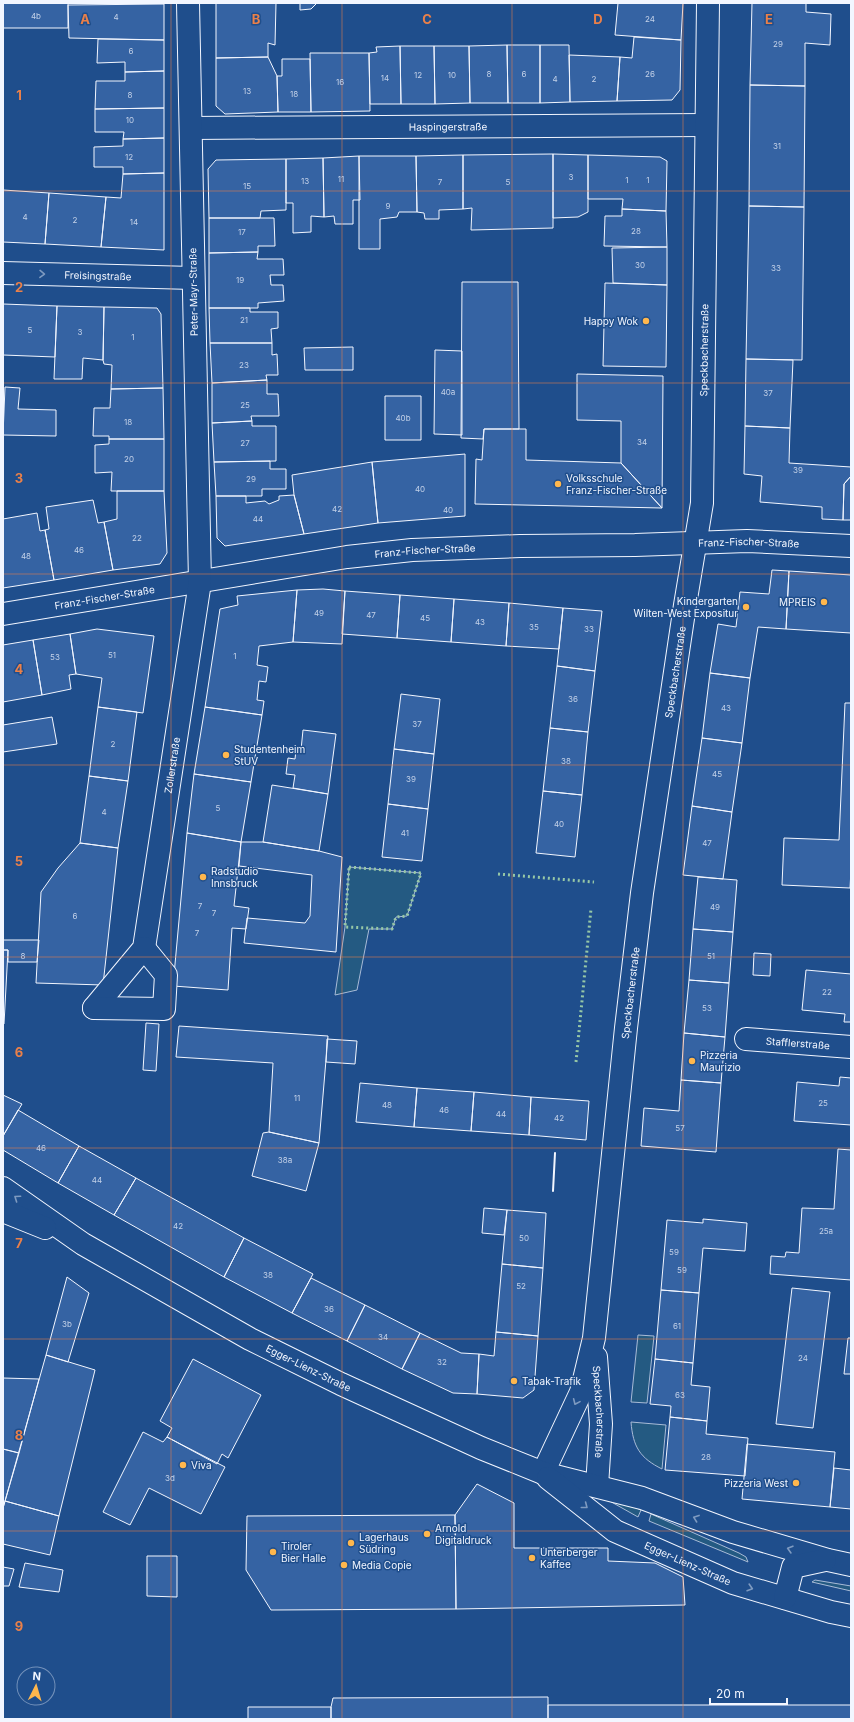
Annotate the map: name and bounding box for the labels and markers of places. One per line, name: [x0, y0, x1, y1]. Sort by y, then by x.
place label: Happy Wok: [584, 315, 638, 327]
marker: Happy Wok: [641, 316, 651, 326]
place label: Volksschule Franz-Fischer-Straße: [566, 472, 667, 496]
marker: Volksschule Franz-Fischer-Straße: [553, 479, 563, 489]
place label: Kindergarten Wilten-West Expositur: [633, 595, 738, 619]
place label: MPREIS: [779, 596, 816, 608]
marker: MPREIS: [819, 597, 829, 607]
marker: Kindergarten Wilten-West Expositur: [741, 602, 751, 612]
place label: Studentenheim StUV: [234, 743, 305, 767]
marker: Studentenheim StUV: [221, 750, 231, 760]
place label: Radstudio Innsbruck: [211, 865, 258, 889]
marker: Radstudio Innsbruck: [198, 872, 208, 882]
place label: Pizzeria Maurizio: [700, 1049, 741, 1073]
marker: Pizzeria Maurizio: [687, 1056, 697, 1066]
place label: Tabak-Trafik: [522, 1375, 581, 1387]
marker: Tabak-Trafik: [509, 1376, 519, 1386]
place label: Viva: [191, 1459, 212, 1471]
marker: Viva: [178, 1460, 188, 1470]
place label: Pizzeria West: [724, 1477, 789, 1489]
marker: Pizzeria West: [791, 1478, 801, 1488]
place label: Arnold Digitaldruck: [435, 1522, 492, 1546]
marker: Arnold Digitaldruck: [422, 1529, 432, 1539]
place label: Lagerhaus Südring: [359, 1531, 409, 1555]
marker: Lagerhaus Südring: [346, 1538, 356, 1548]
place label: Tiroler Bier Halle: [281, 1540, 326, 1564]
place label: Unterberger Kaffee: [540, 1546, 598, 1570]
marker: Tiroler Bier Halle: [268, 1547, 278, 1557]
marker: Unterberger Kaffee: [527, 1553, 537, 1563]
place label: Media Copie: [352, 1559, 412, 1571]
marker: Media Copie: [339, 1560, 349, 1570]

